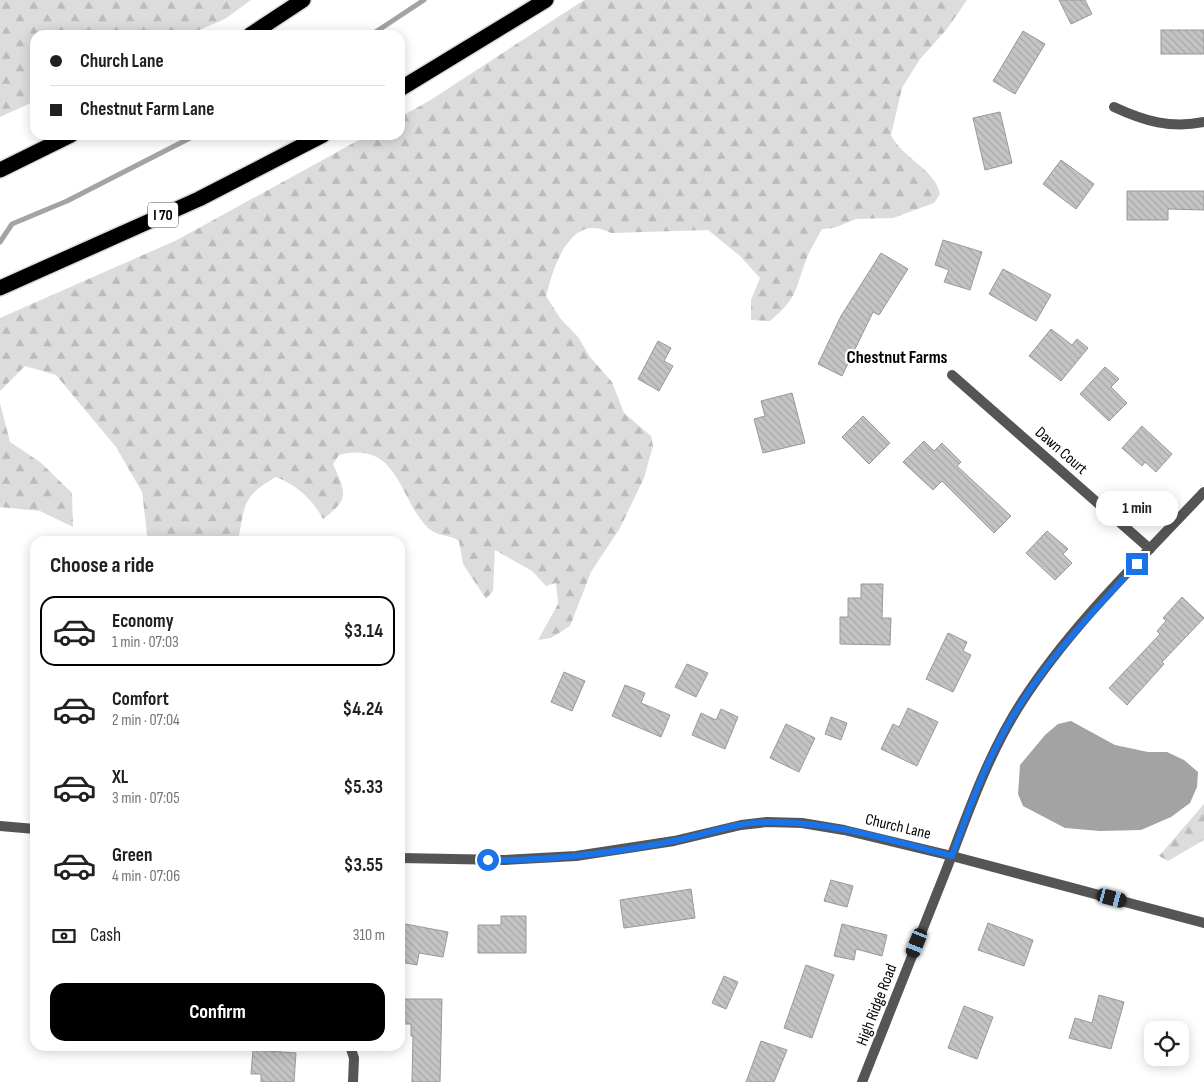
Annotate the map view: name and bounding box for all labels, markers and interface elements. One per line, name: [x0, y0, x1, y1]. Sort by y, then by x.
text: Church Lane: [80, 50, 164, 73]
text: Chestnut Farm Lane: [80, 98, 214, 121]
road number: I 70: [148, 202, 178, 228]
district label: Chestnut Farms: [846, 347, 948, 368]
street label: Dawn Court: [1031, 423, 1091, 479]
callout: 1 min: [1096, 492, 1178, 526]
text: 1 min: [1122, 499, 1152, 518]
text: Choose a ride: [50, 552, 154, 579]
route end: [1126, 553, 1148, 575]
icon: car: [52, 609, 97, 654]
text: Economy: [112, 610, 174, 633]
text: $3.14: [344, 620, 383, 643]
text: 1 min · 07:03: [112, 633, 179, 652]
icon: car: [52, 687, 97, 732]
text: Comfort: [112, 688, 169, 711]
text: $4.24: [343, 698, 383, 721]
text: 2 min · 07:04: [112, 711, 180, 730]
icon: car: [52, 765, 97, 810]
text: XL: [112, 766, 128, 789]
text: $5.33: [344, 776, 383, 799]
text: 3 min · 07:05: [112, 789, 180, 808]
street label: Church Lane: [863, 810, 933, 844]
icon: car: [52, 843, 97, 888]
text: Green: [112, 844, 152, 867]
route start: [477, 849, 499, 871]
text: $3.55: [344, 854, 383, 877]
text: 4 min · 07:06: [112, 867, 180, 886]
car: [1095, 887, 1128, 909]
icon: cash: [50, 922, 78, 950]
text: Cash: [90, 924, 121, 947]
text: 310 m: [353, 926, 385, 945]
car: [904, 926, 929, 960]
street label: High Ridge Road: [853, 962, 901, 1048]
button: Confirm: [50, 983, 385, 1041]
map controls: [1144, 1021, 1189, 1066]
button: locate: [1144, 1021, 1189, 1066]

